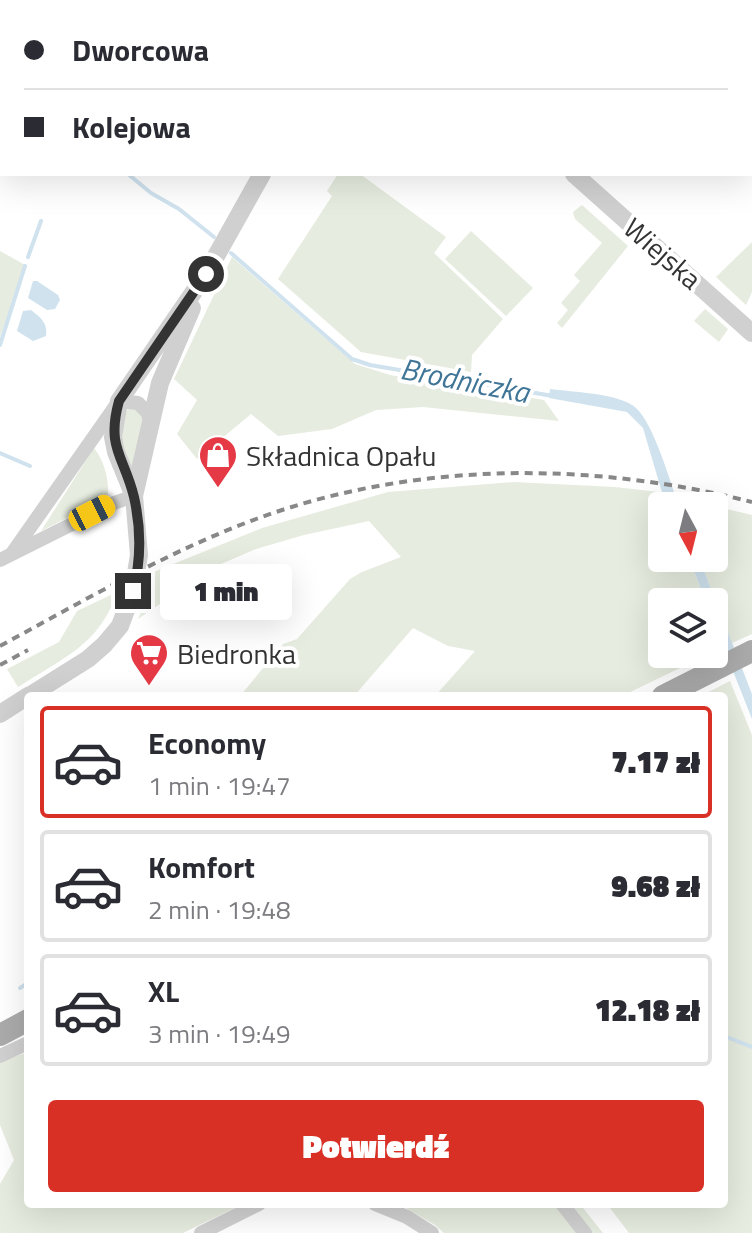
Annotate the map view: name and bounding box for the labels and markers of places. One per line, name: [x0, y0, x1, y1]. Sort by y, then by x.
shop icon: Składnica Opału: [197, 434, 239, 489]
place label: Składnica Opału: [246, 434, 437, 477]
supermarket icon: Biedronka: [128, 632, 170, 687]
place label: Biedronka: [177, 632, 296, 675]

